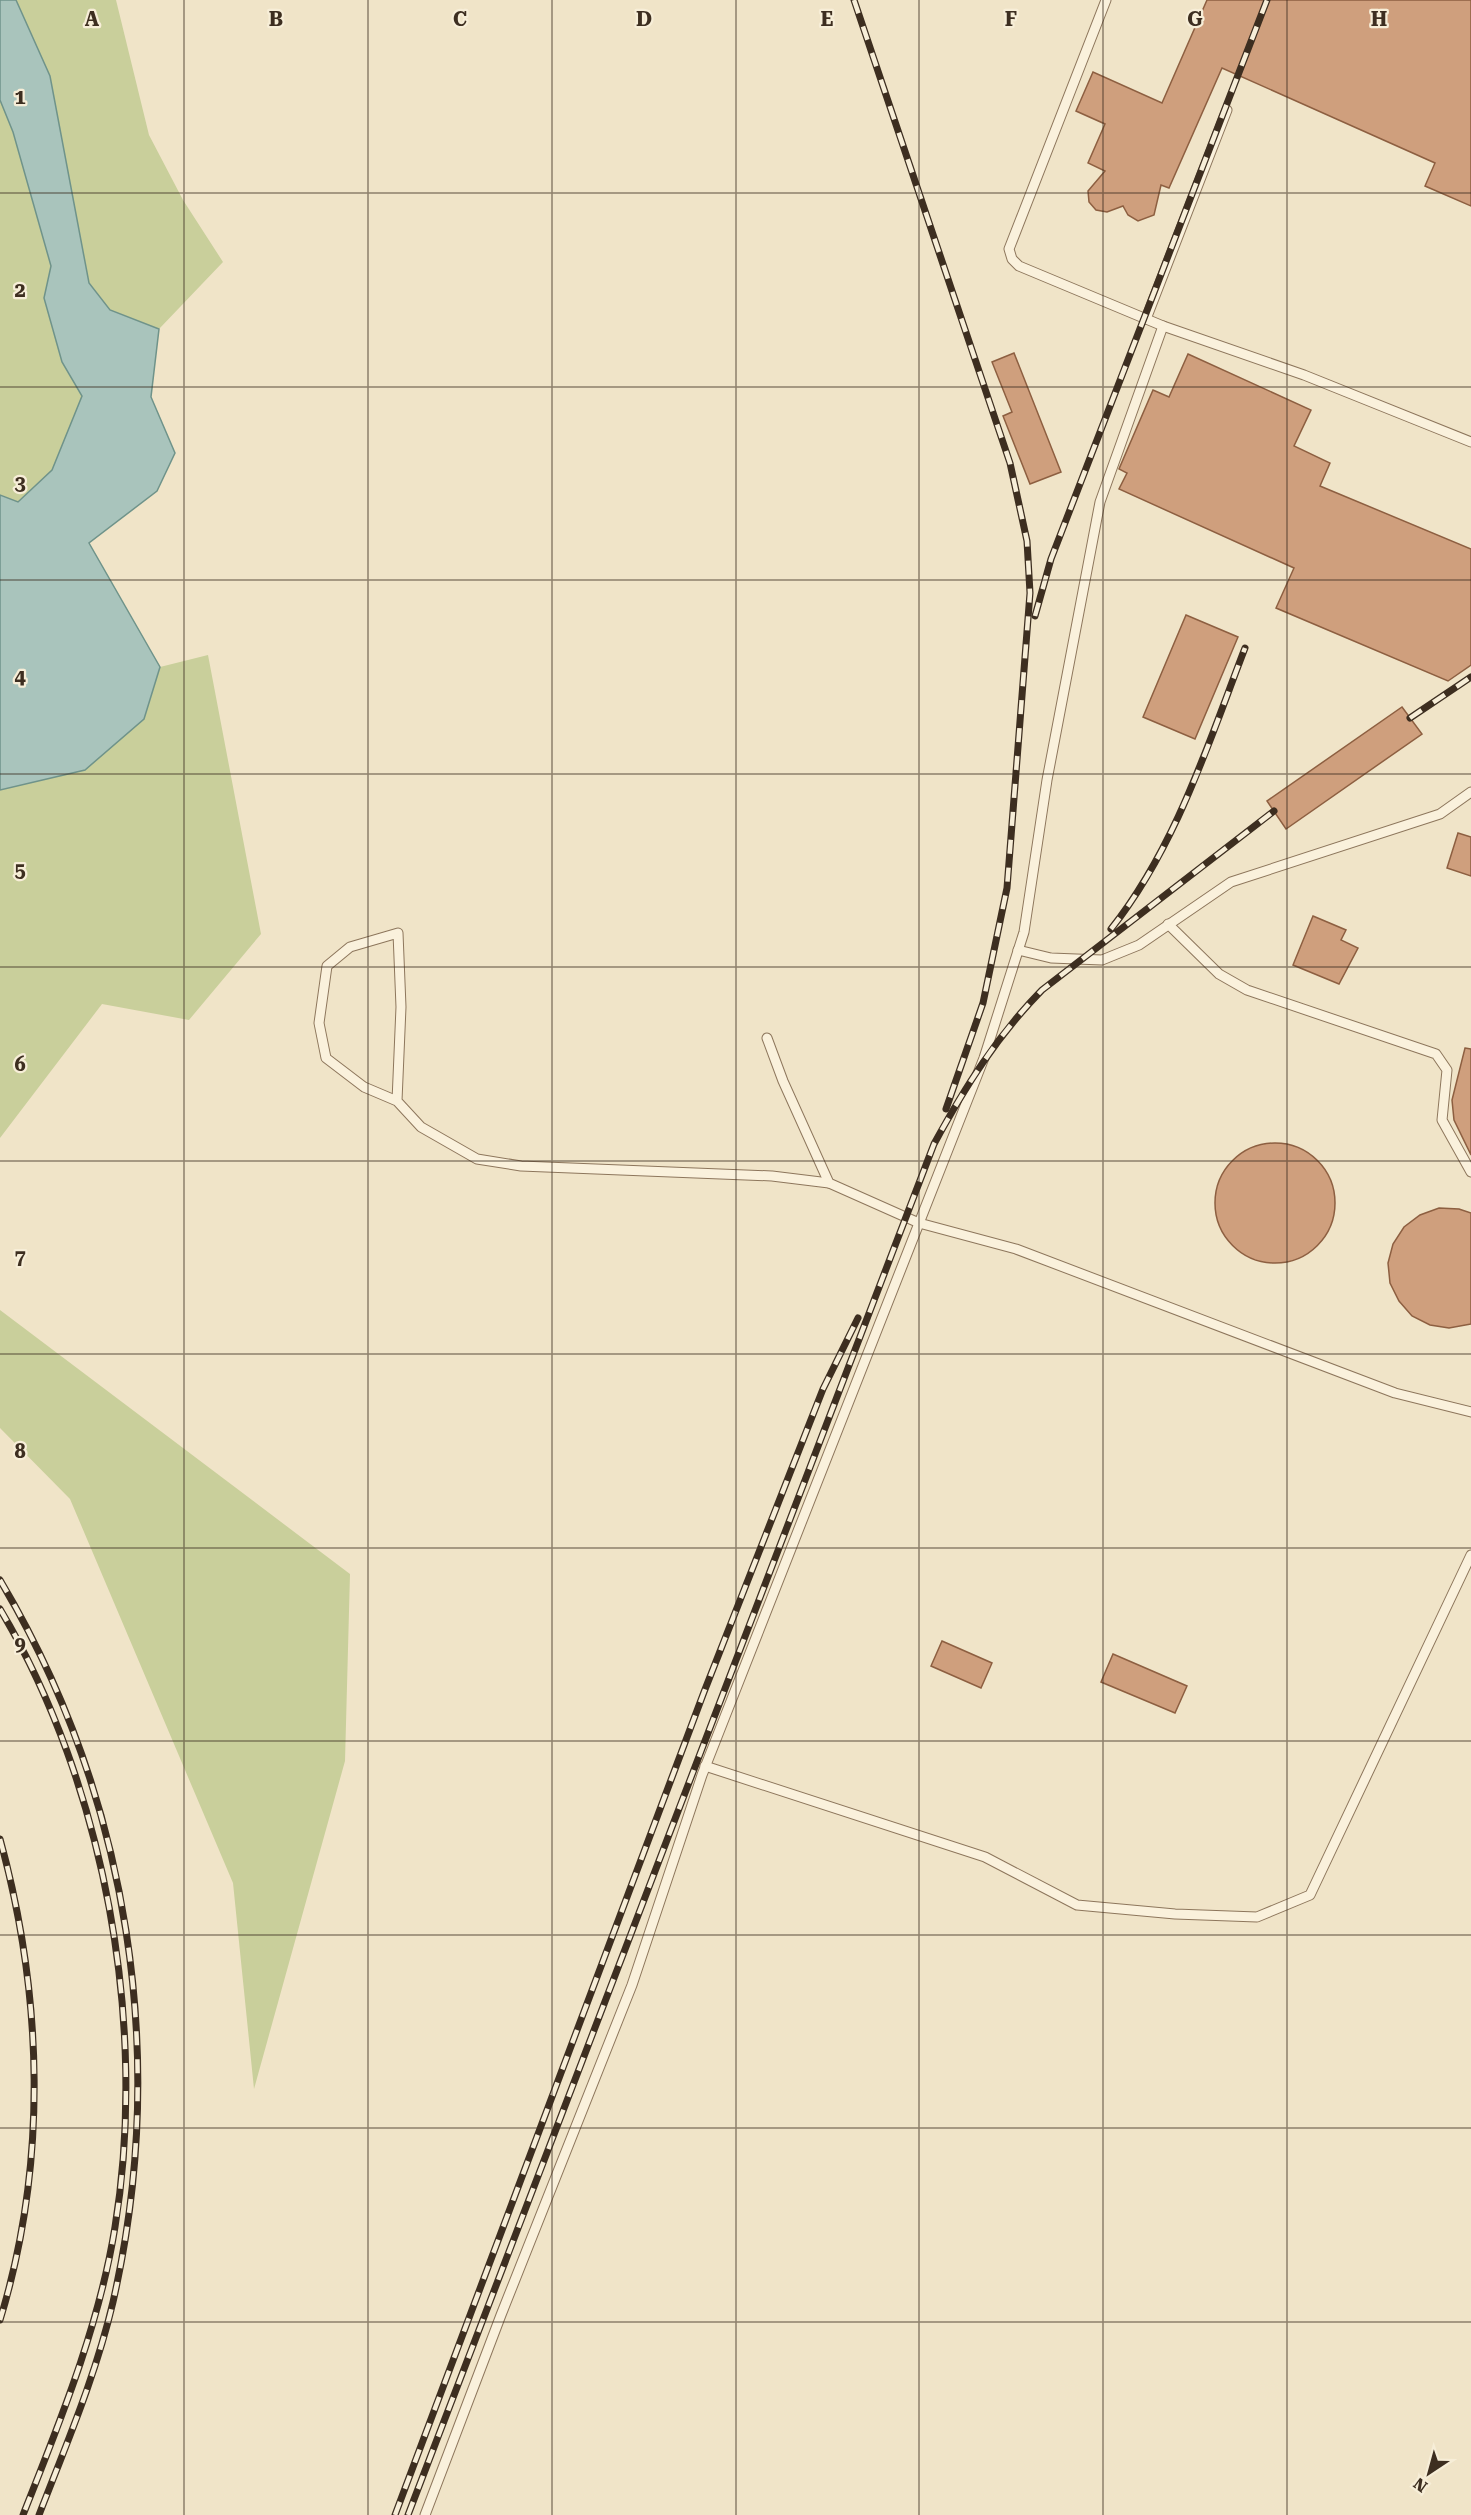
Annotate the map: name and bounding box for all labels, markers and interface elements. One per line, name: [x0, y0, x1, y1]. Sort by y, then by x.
text: A: [85, 7, 100, 31]
text: B: [269, 7, 283, 31]
text: C: [453, 7, 467, 31]
text: D: [636, 7, 652, 31]
text: E: [821, 7, 834, 31]
text: F: [1005, 7, 1017, 31]
text: G: [1187, 7, 1203, 31]
text: H: [1371, 7, 1387, 31]
text: 1: [14, 85, 26, 109]
text: 2: [14, 278, 26, 302]
text: 3: [14, 471, 26, 495]
text: 4: [14, 665, 26, 689]
text: 5: [14, 858, 26, 882]
text: 6: [14, 1052, 26, 1076]
text: 7: [14, 1245, 26, 1269]
text: 8: [14, 1439, 26, 1463]
text: 9: [14, 1632, 26, 1656]
north arrow: [1399, 2443, 1459, 2503]
text: N: [1410, 2473, 1431, 2496]

